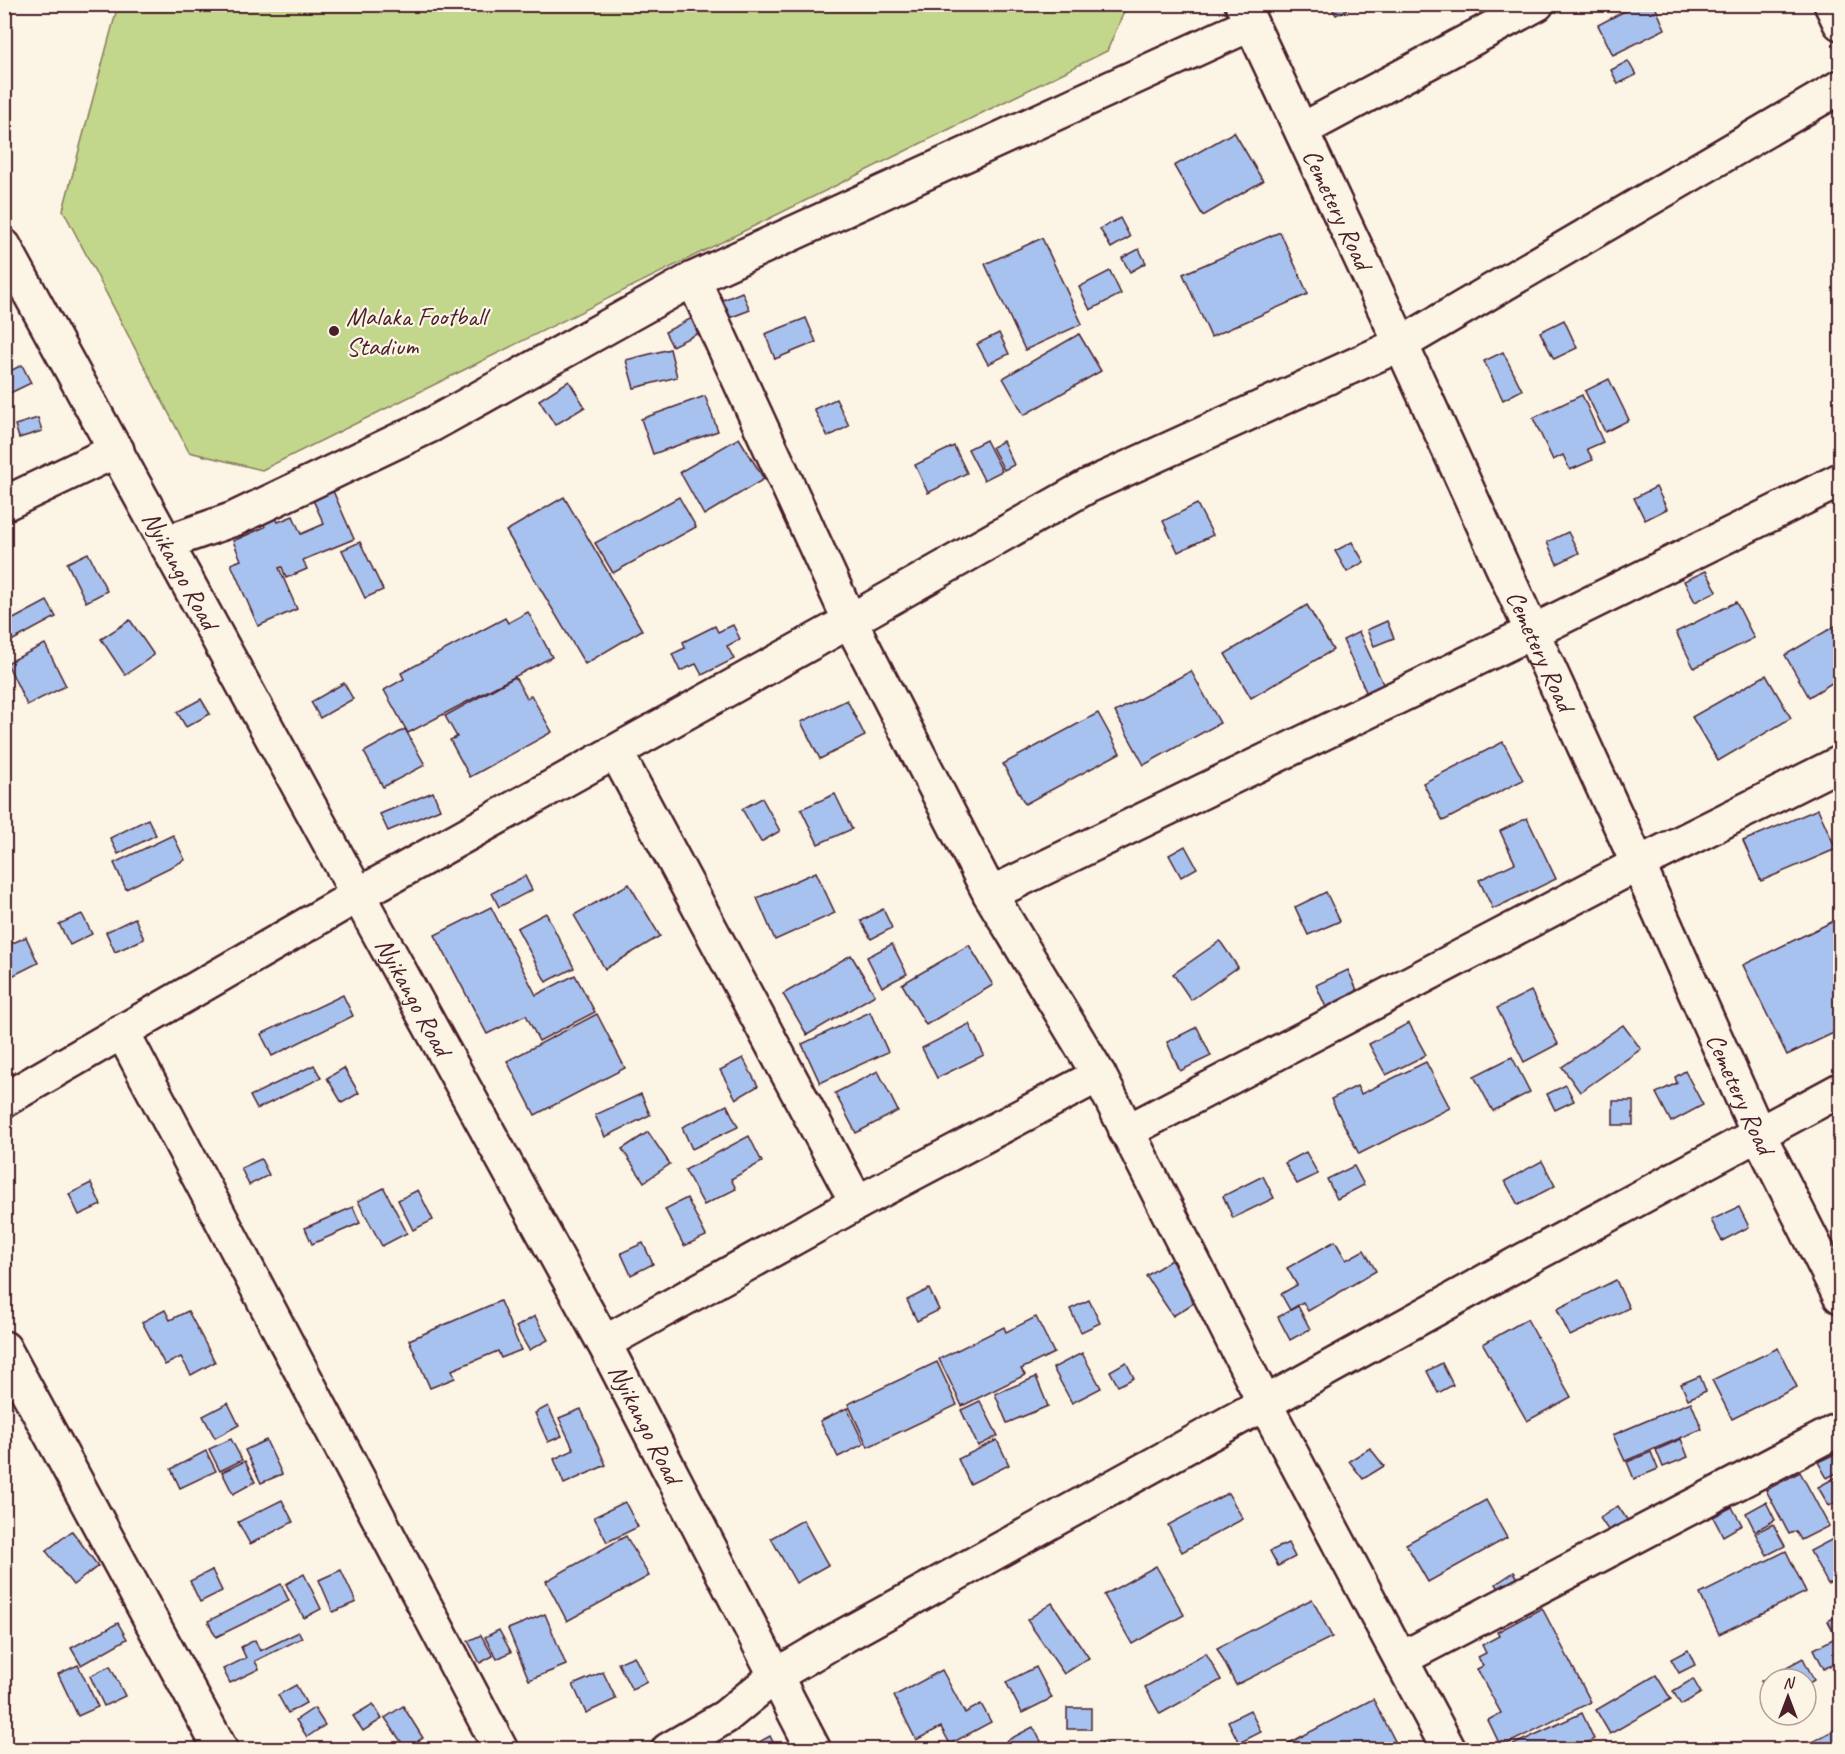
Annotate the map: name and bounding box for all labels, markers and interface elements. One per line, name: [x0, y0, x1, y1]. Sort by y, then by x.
street label: Cemetery Road: [1295, 144, 1381, 278]
place label: Malaka Football Stadium: [346, 300, 491, 363]
marker: Malaka Football Stadium: [327, 324, 341, 338]
street label: Nyikango Road: [135, 505, 228, 638]
street label: Cemetery Road: [1498, 585, 1583, 719]
street label: Nyikango Road: [368, 932, 461, 1065]
street label: Cemetery Road: [1699, 1028, 1783, 1163]
street label: Nyikango Road: [601, 1359, 691, 1492]
north arrow: [1758, 1667, 1818, 1727]
text: N: [1783, 1673, 1796, 1693]

